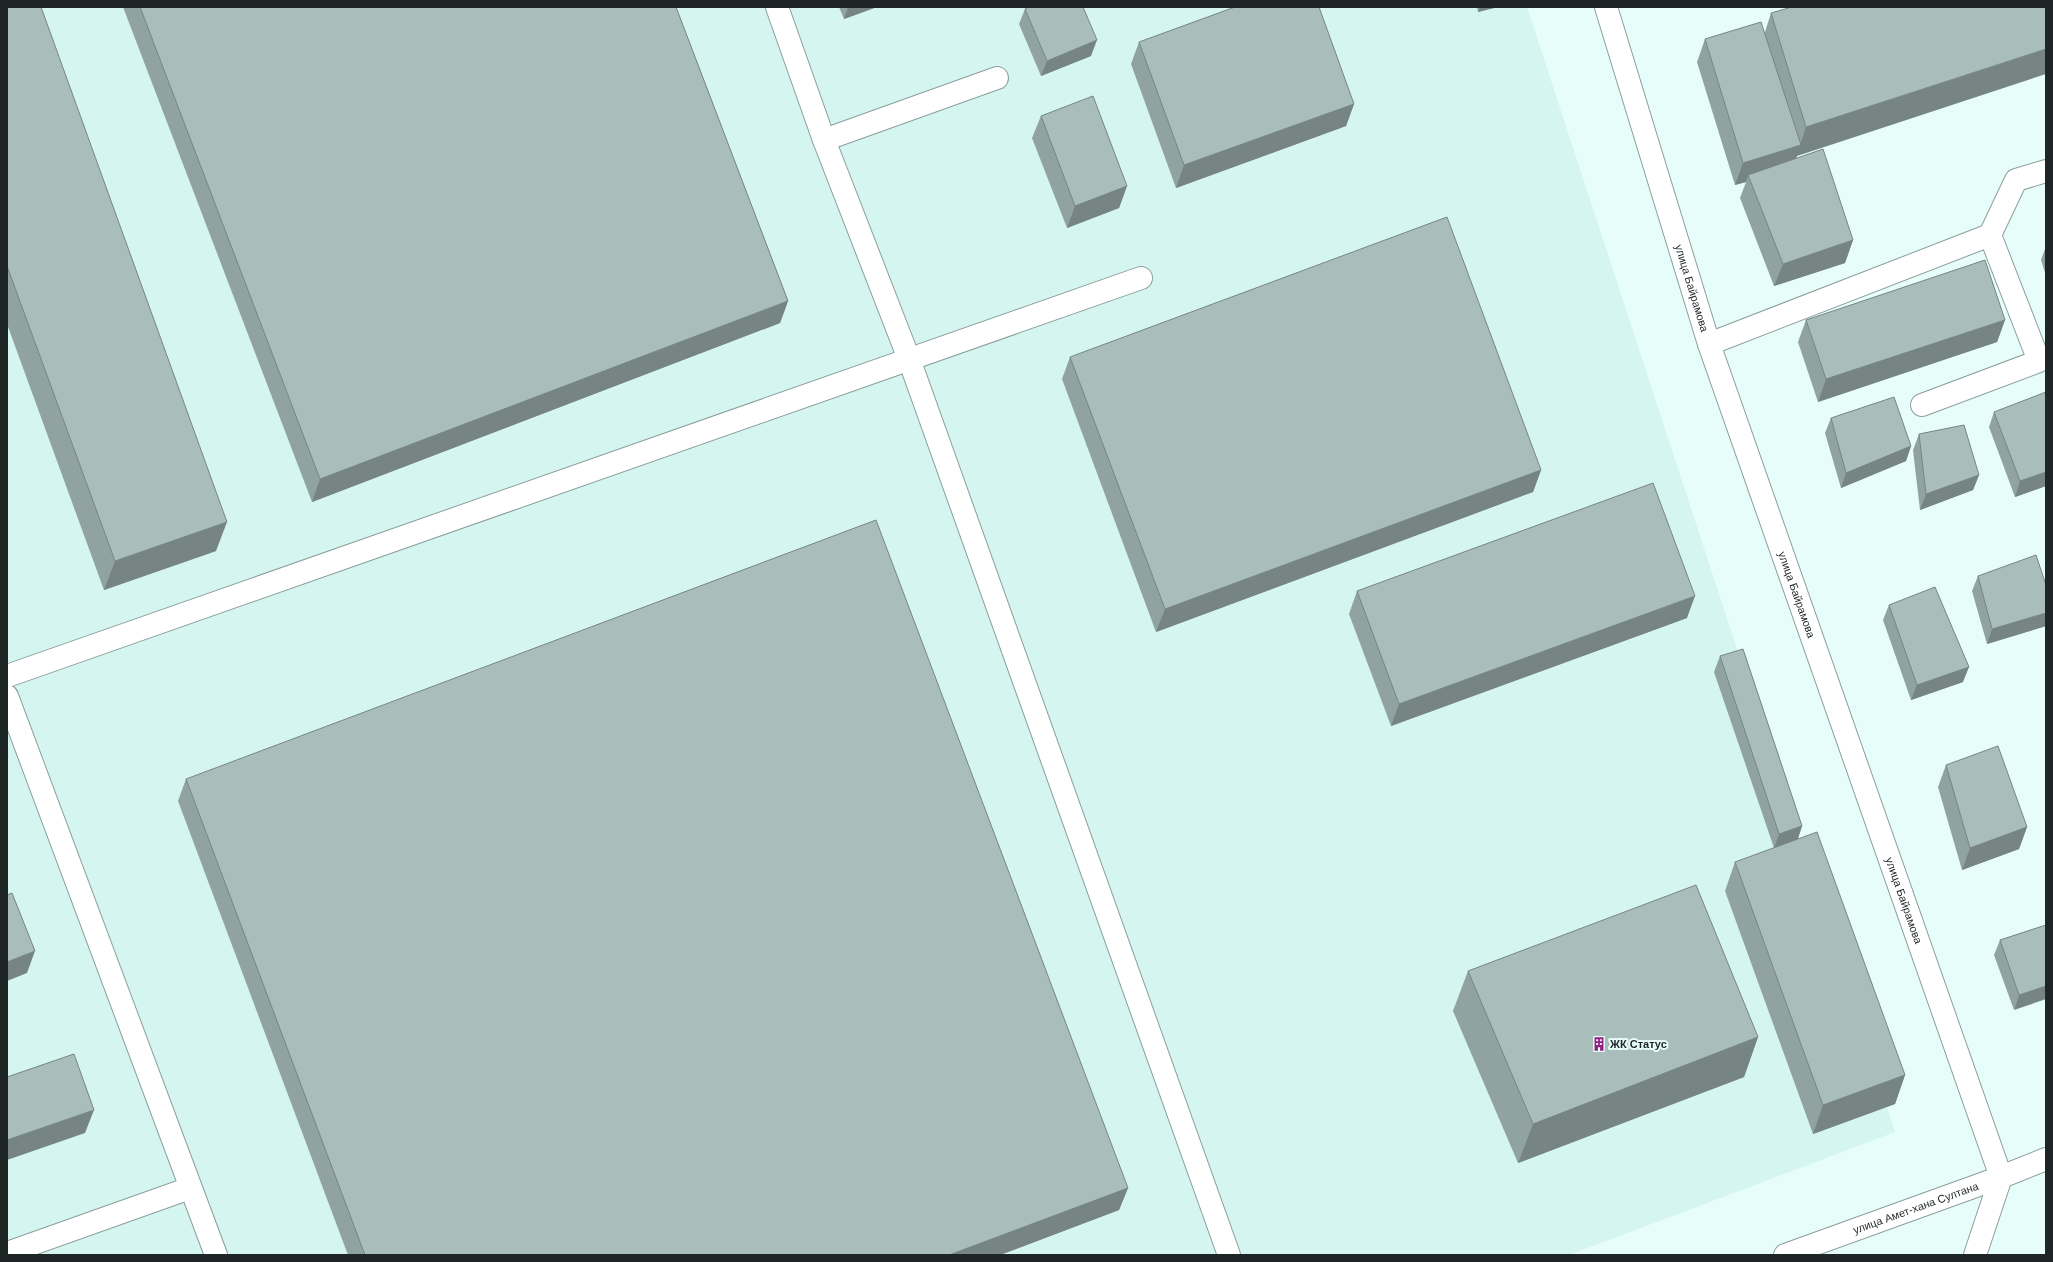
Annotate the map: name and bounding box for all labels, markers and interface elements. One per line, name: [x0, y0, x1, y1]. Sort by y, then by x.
street label: улица Байрамова: [1673, 243, 1711, 334]
street label: улица Байрамова: [1776, 550, 1818, 640]
street label: улица Байрамова: [1883, 856, 1925, 946]
building icon: ЖК Статус: [1591, 1036, 1607, 1052]
place label: ЖК Статус: [1609, 1038, 1667, 1050]
street label: улица Амет-хана Султана: [1851, 1179, 1981, 1236]

